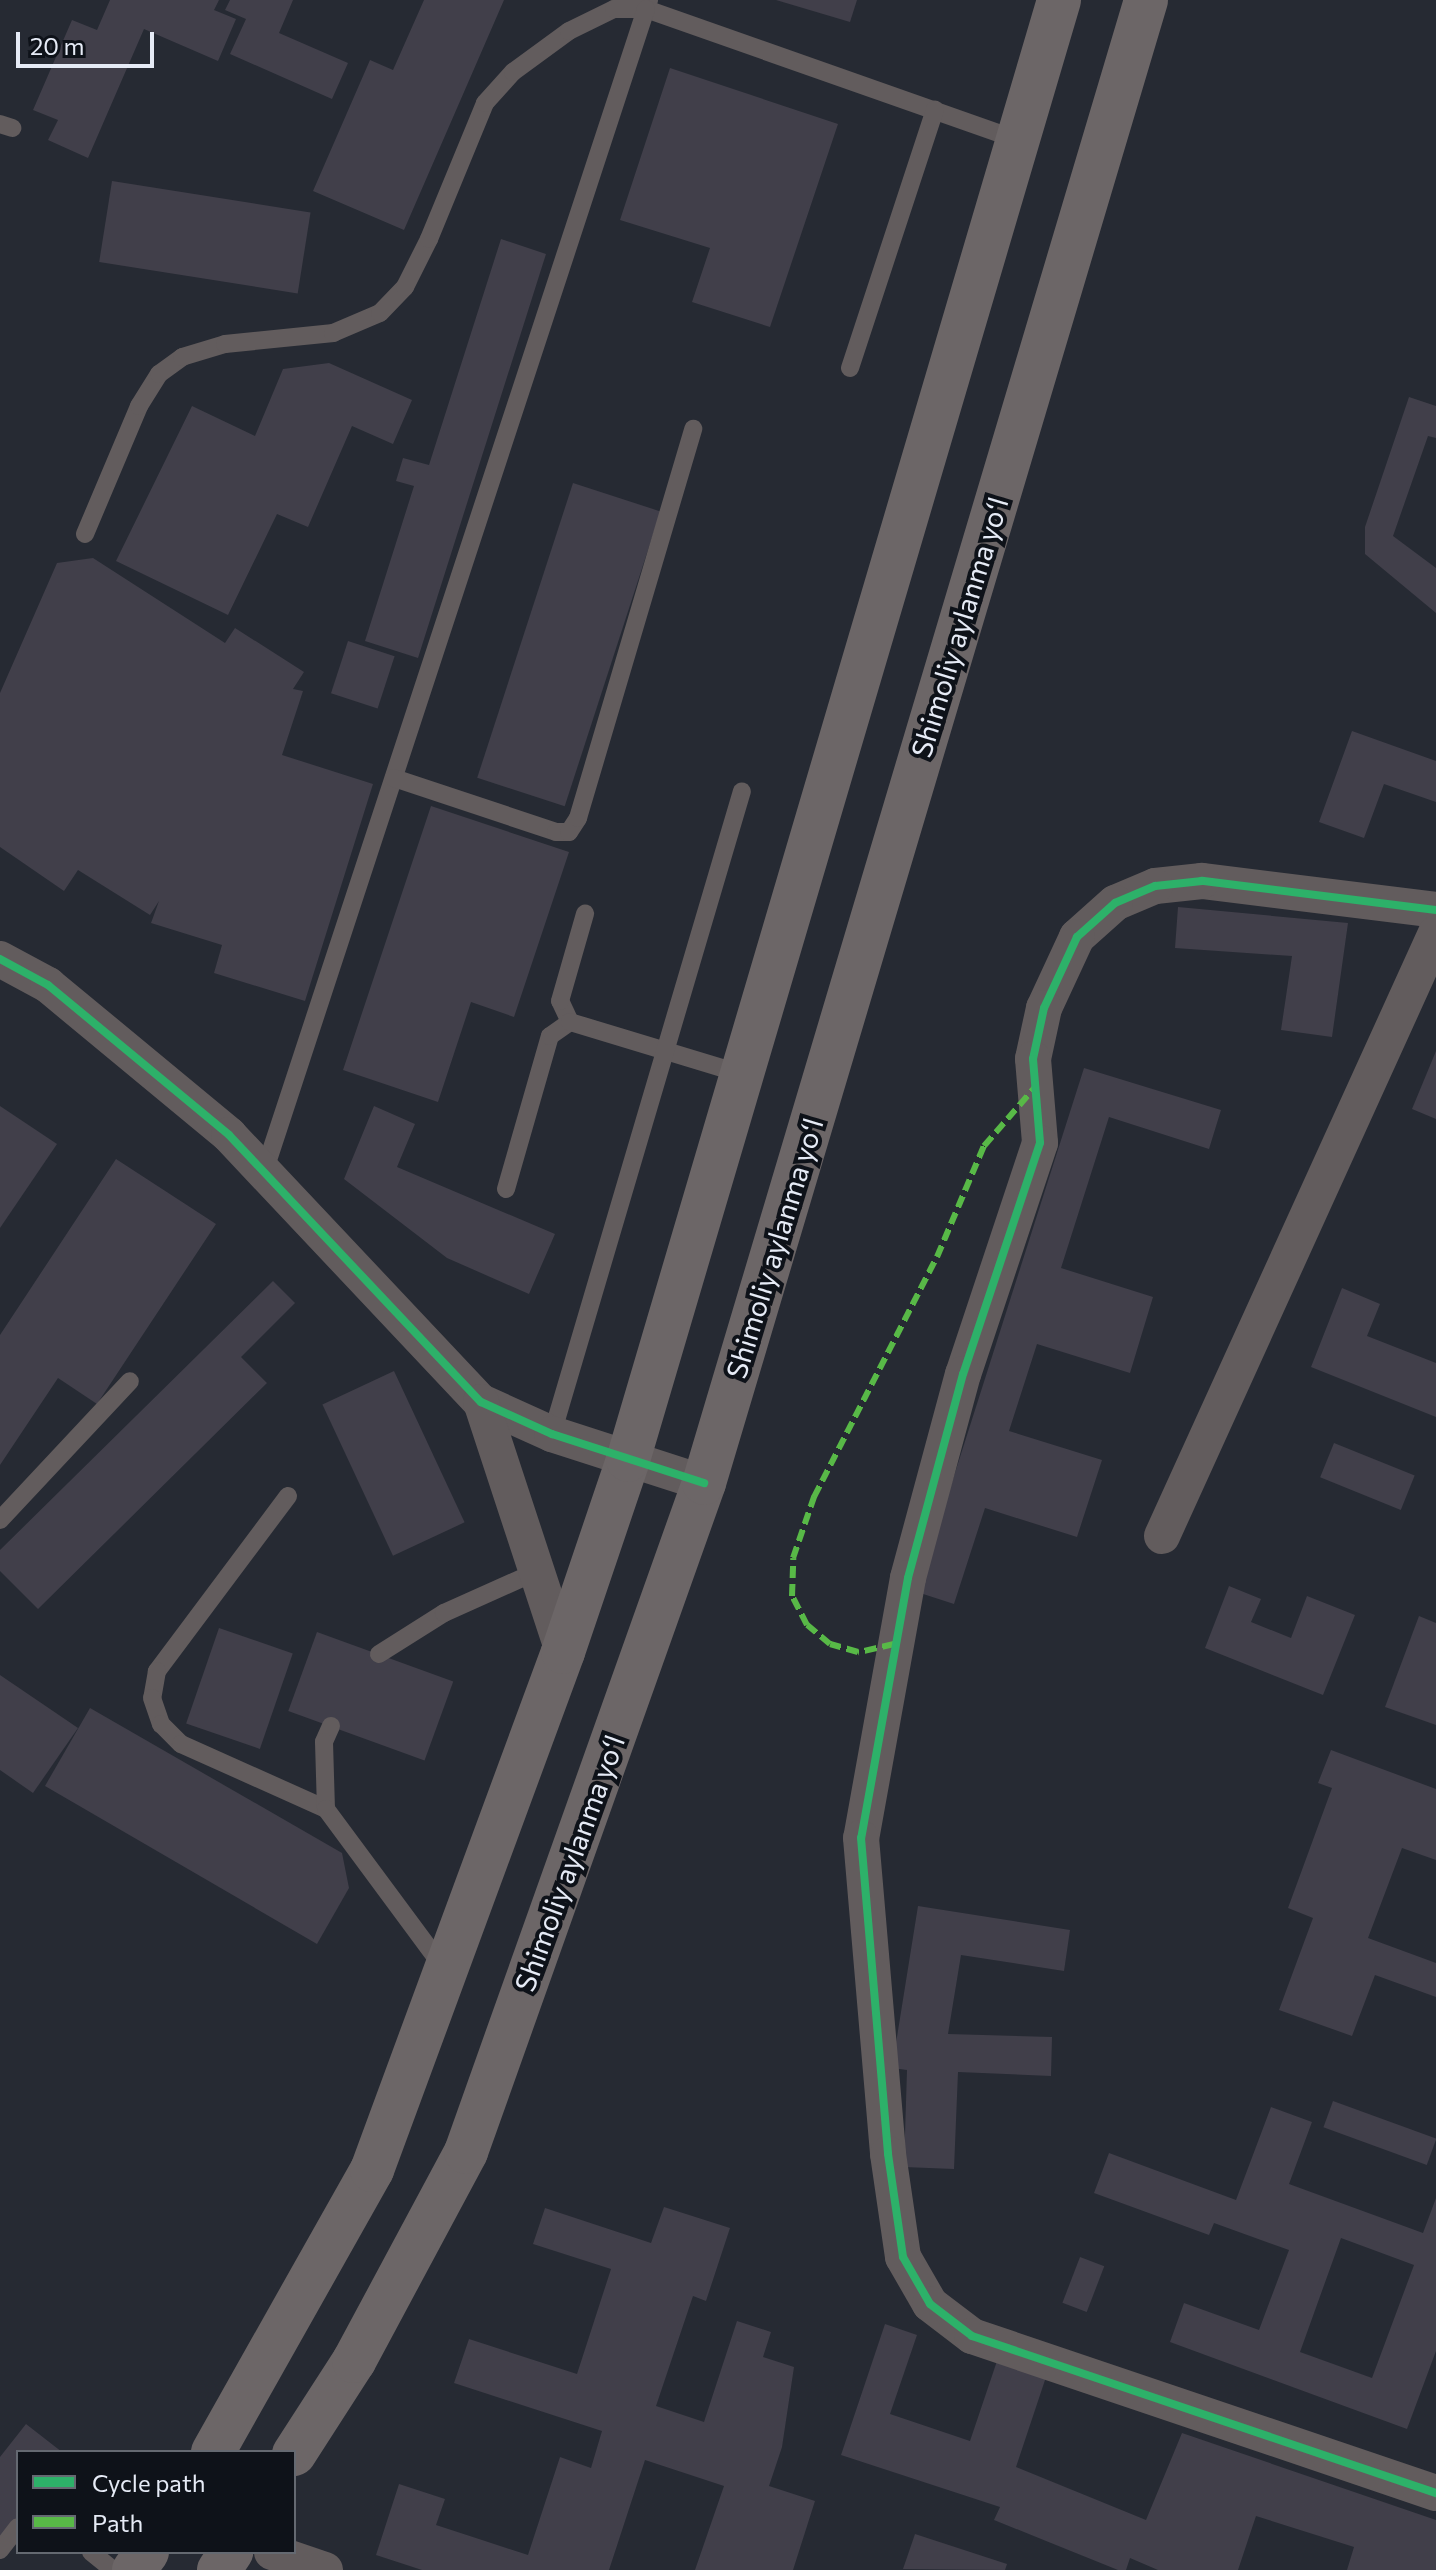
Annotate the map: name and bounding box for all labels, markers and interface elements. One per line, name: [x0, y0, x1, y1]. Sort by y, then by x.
scale bar: [20, 16, 158, 66]
text: 20 m: [30, 31, 84, 60]
street label: Shimoliy aylanma yoʻl: [903, 493, 1015, 761]
street label: Shimoliy aylanma yoʻl: [718, 1114, 830, 1382]
street label: Shimoliy aylanma yoʻl: [507, 1730, 631, 1996]
legend: [16, 2450, 296, 2554]
text: Cycle path: [92, 2468, 206, 2497]
text: Path: [92, 2508, 143, 2537]

